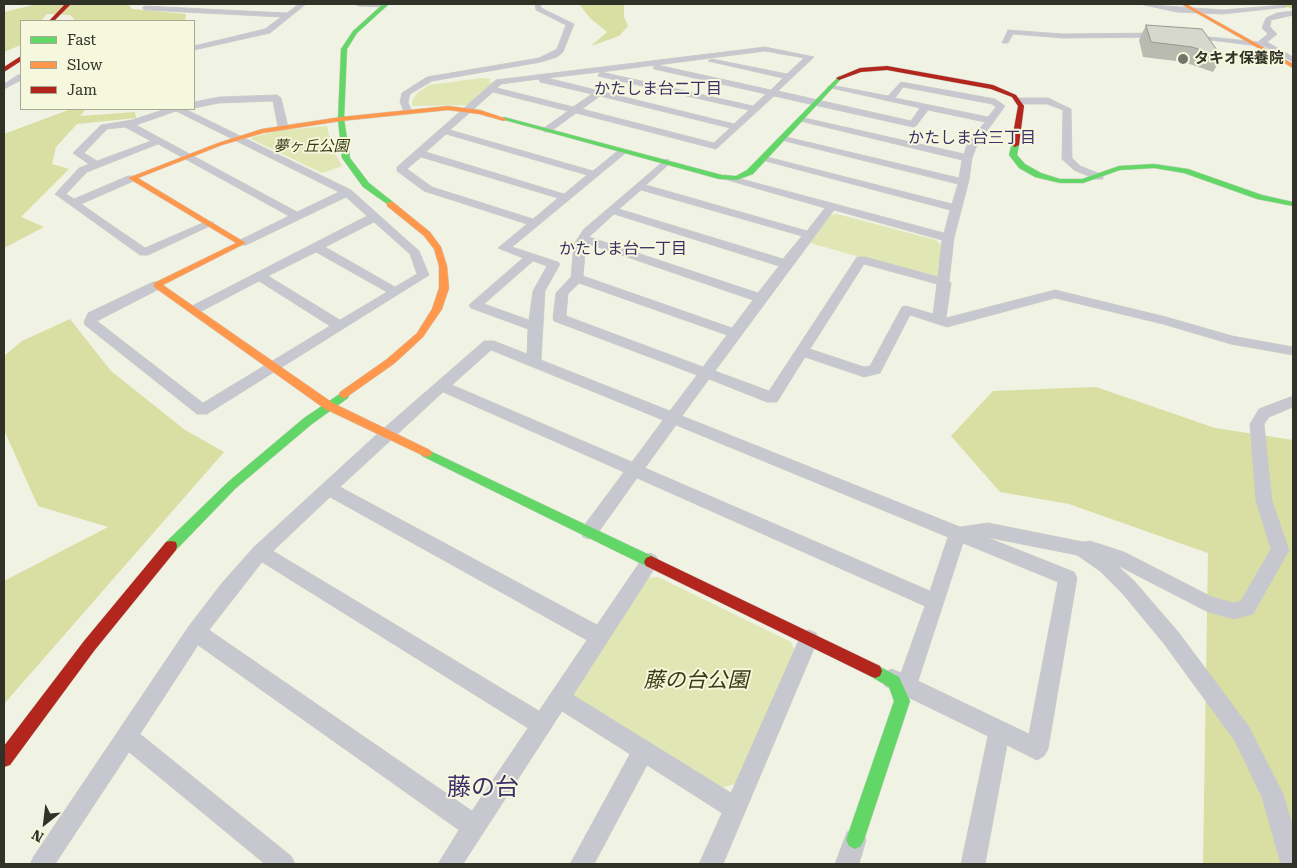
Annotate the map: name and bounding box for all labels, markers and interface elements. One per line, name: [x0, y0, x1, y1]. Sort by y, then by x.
legend: [20, 20, 195, 110]
text: Fast: [67, 31, 96, 49]
place label: タキオ保養院: [1194, 50, 1284, 68]
marker: タキオ保養院: [1176, 52, 1190, 66]
text: Slow: [67, 56, 102, 74]
district label: かたしま台二丁目: [594, 79, 722, 99]
text: Jam: [67, 81, 97, 99]
district label: かたしま台三丁目: [908, 128, 1036, 148]
park label: 夢ヶ丘公園: [274, 138, 348, 156]
district label: かたしま台一丁目: [559, 239, 687, 259]
park label: 藤の台公園: [644, 668, 748, 694]
district label: 藤の台: [447, 774, 519, 802]
north arrow: [20, 798, 70, 848]
text: N: [29, 827, 46, 846]

